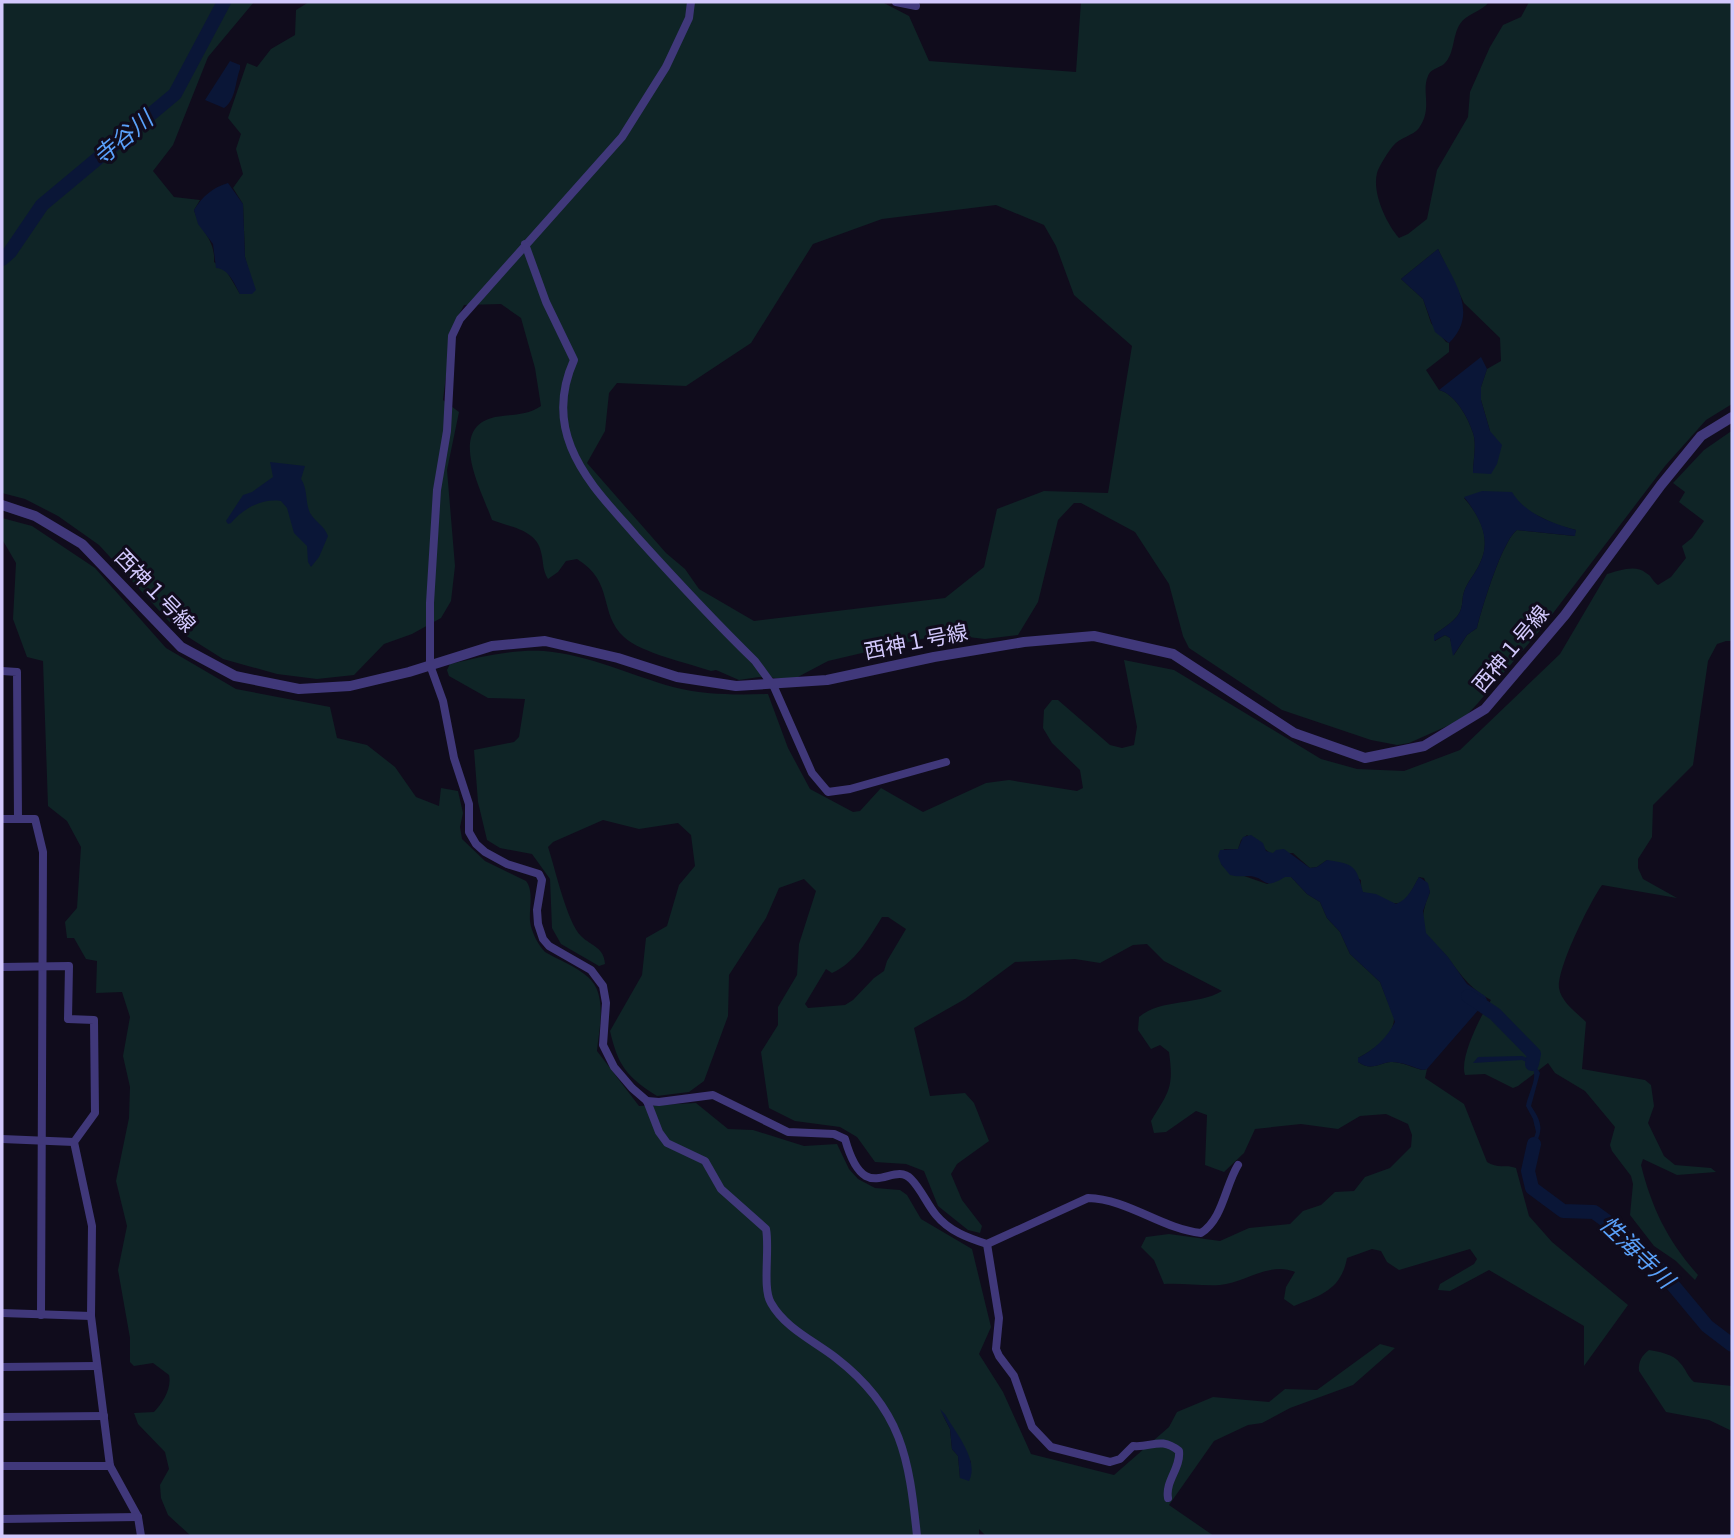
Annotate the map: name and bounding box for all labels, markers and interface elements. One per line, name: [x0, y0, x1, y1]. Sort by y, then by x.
water label: 寺谷川: [87, 102, 161, 172]
street label: 西神１号線: [108, 544, 202, 638]
street label: 西神１号線: [1467, 600, 1555, 698]
street label: 西神１号線: [862, 618, 970, 666]
water label: 性海寺川: [1593, 1209, 1683, 1297]

